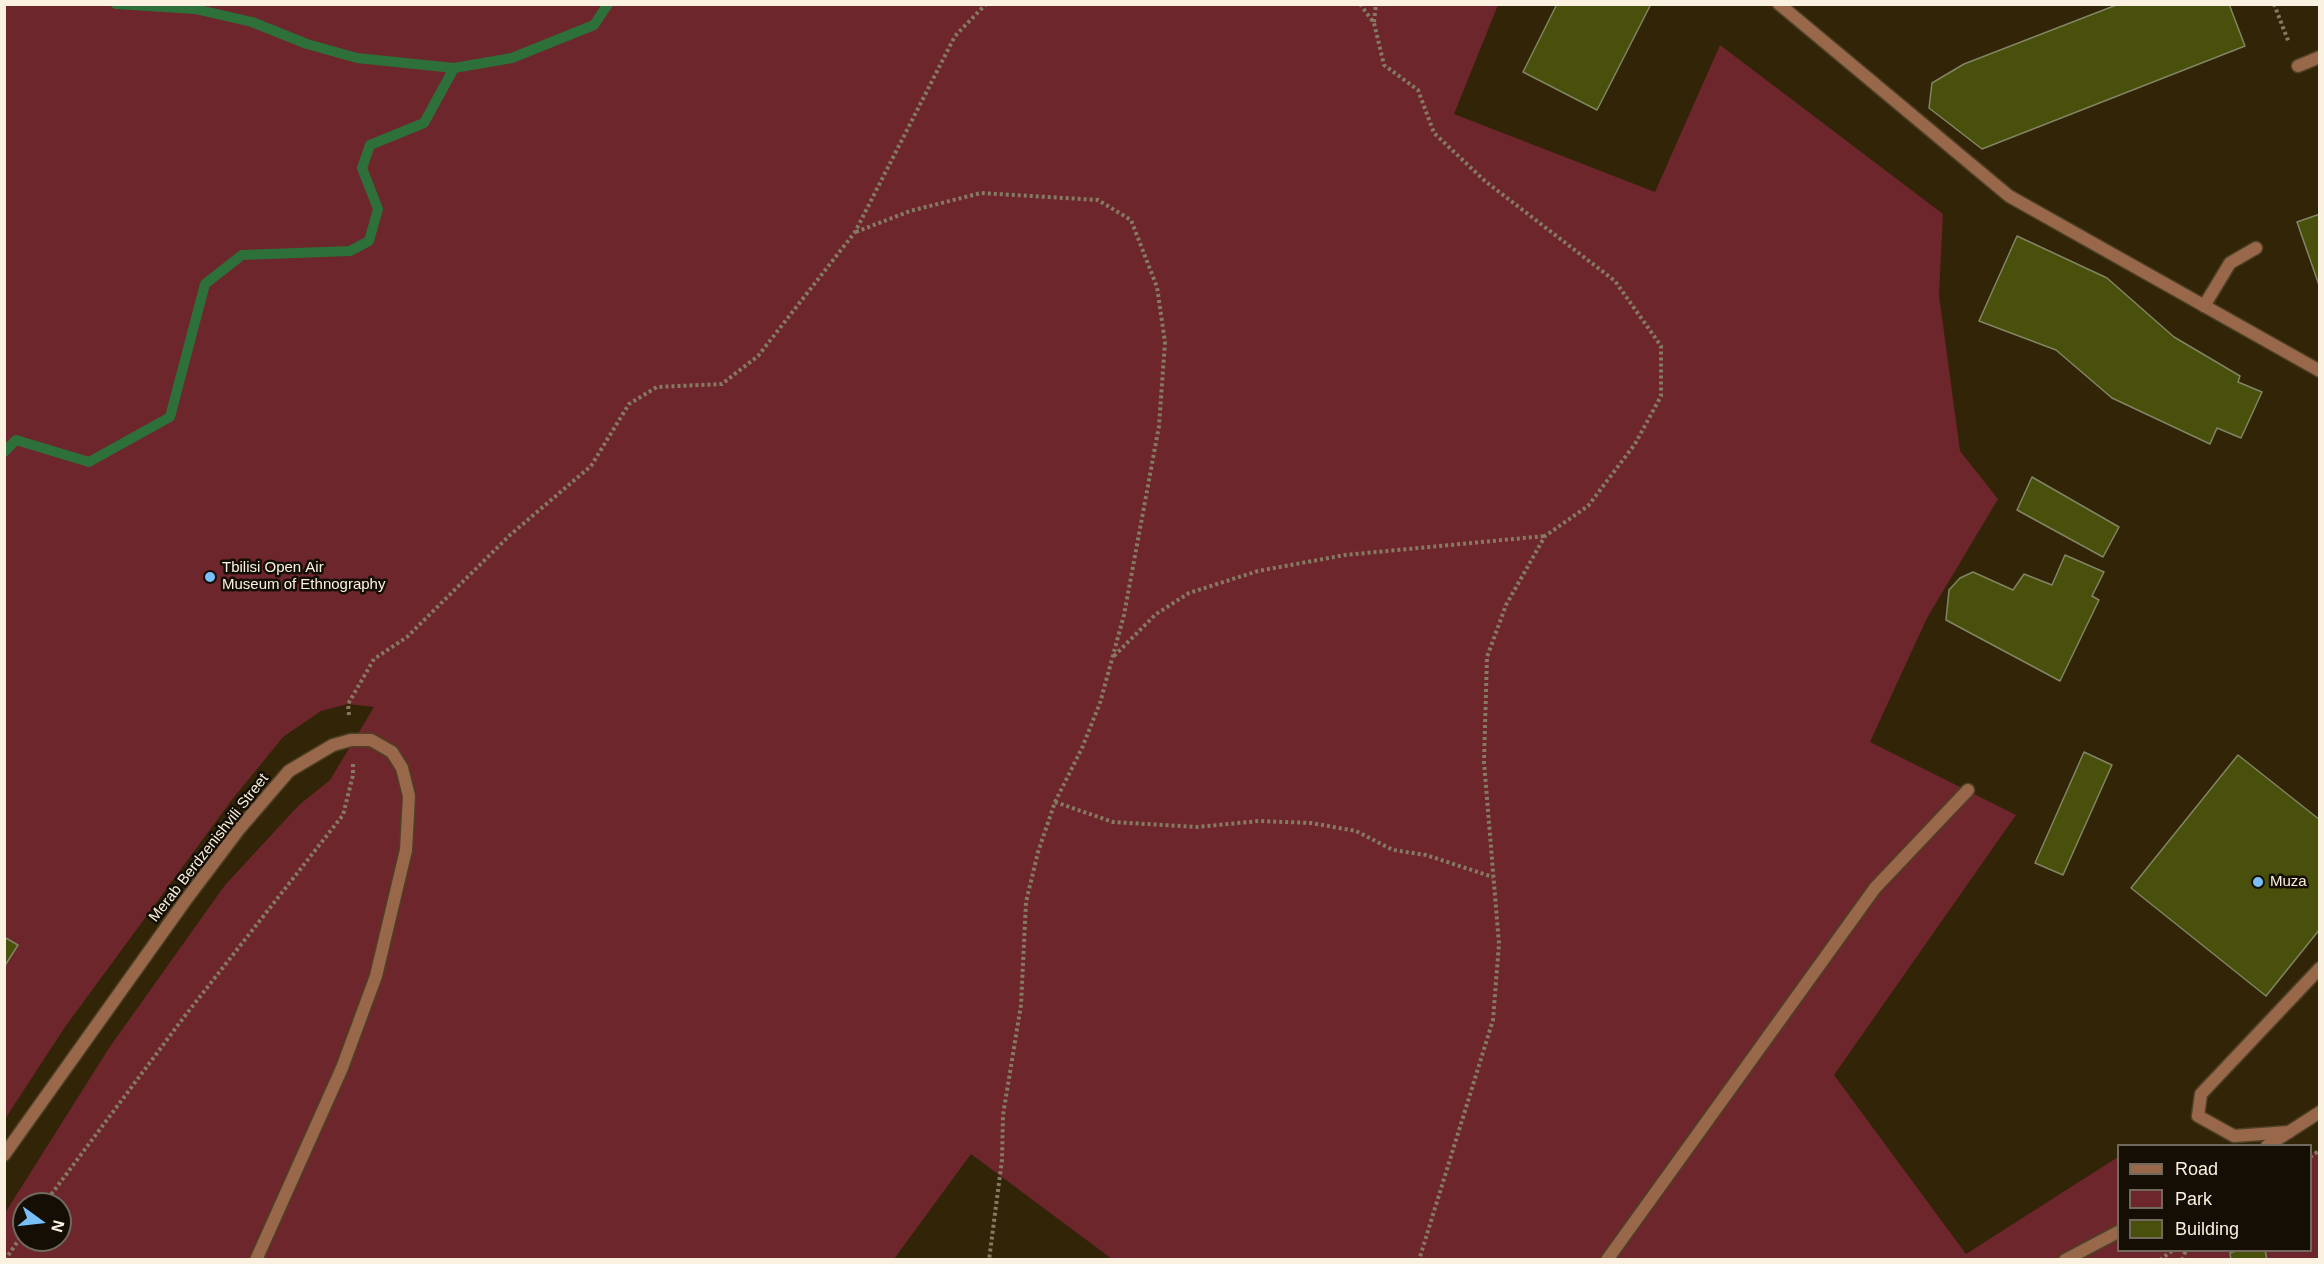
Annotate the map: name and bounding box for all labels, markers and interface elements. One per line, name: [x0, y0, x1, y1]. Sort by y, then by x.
place label: Tbilisi Open Air Museum of Ethnography: [222, 559, 385, 594]
marker: Tbilisi Open Air Museum of Ethnography: [203, 570, 217, 584]
street label: Merab Berdzenishvili Street: [145, 770, 273, 926]
place label: Muza: [2270, 873, 2307, 891]
marker: Muza: [2251, 875, 2265, 889]
legend: [2117, 1144, 2312, 1252]
text: Road: [2175, 1159, 2218, 1179]
text: Park: [2175, 1189, 2212, 1209]
north arrow: [12, 1192, 72, 1252]
text: N: [48, 1218, 68, 1234]
text: Building: [2175, 1219, 2239, 1239]

